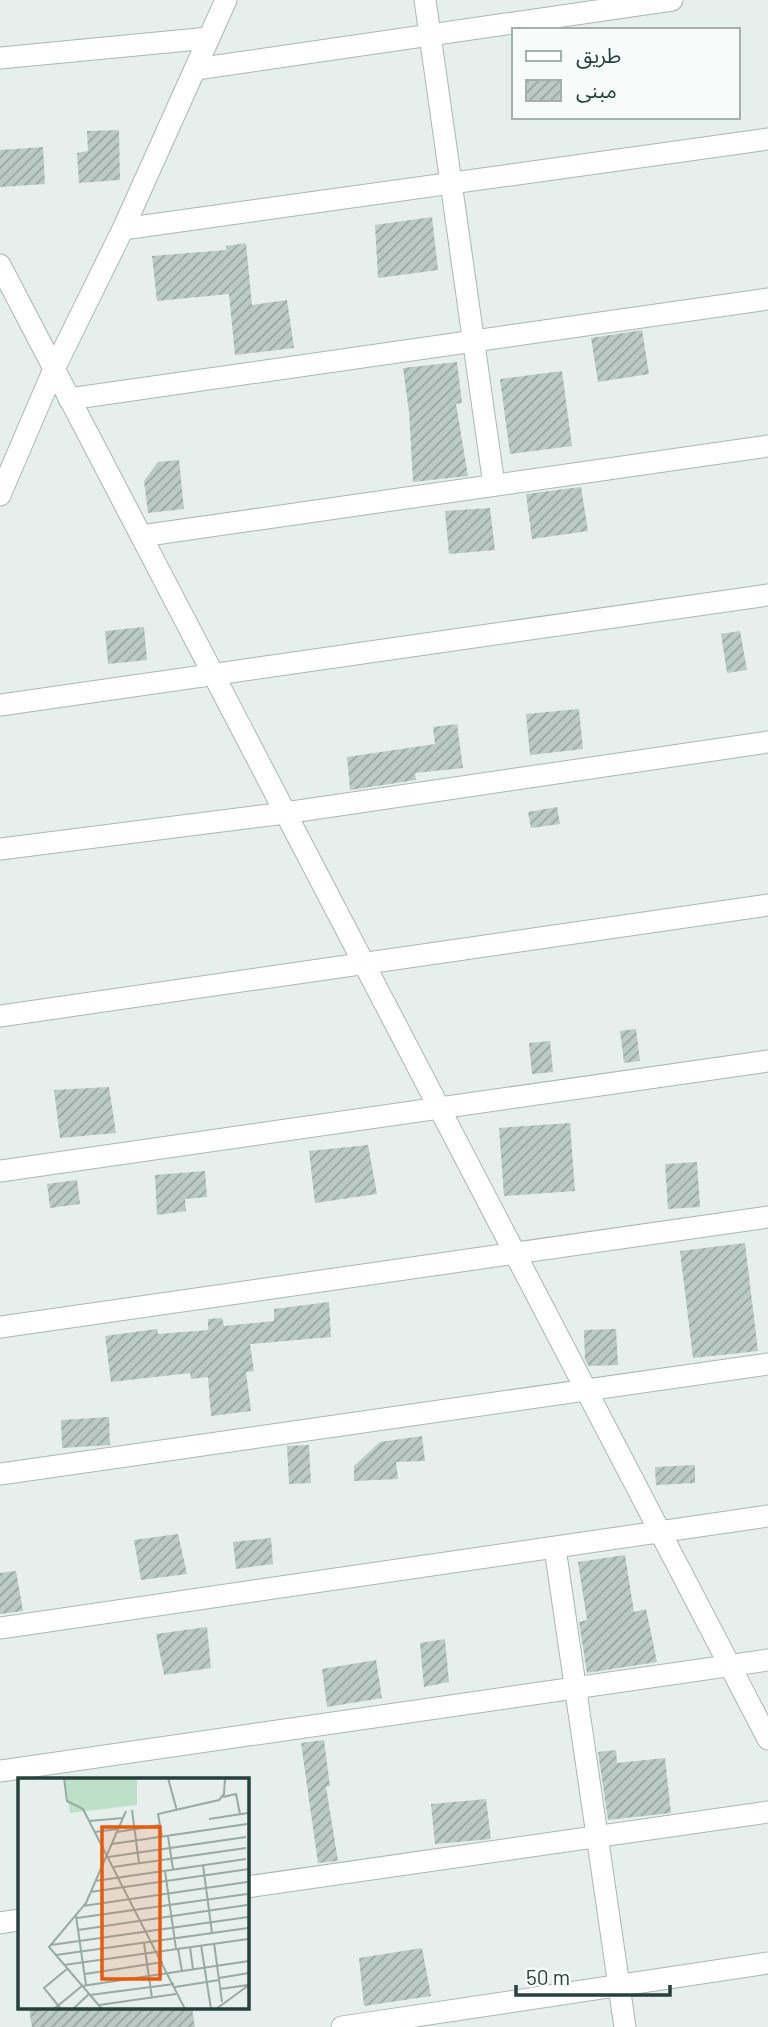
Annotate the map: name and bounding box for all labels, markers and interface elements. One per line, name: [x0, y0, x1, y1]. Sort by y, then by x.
legend: [512, 28, 740, 119]
text: طريق: [576, 42, 621, 69]
text: مبنى: [576, 77, 617, 103]
inset map: [18, 1778, 248, 2010]
scale bar: [516, 1954, 670, 1998]
text: 50 m: [526, 1964, 570, 1989]

